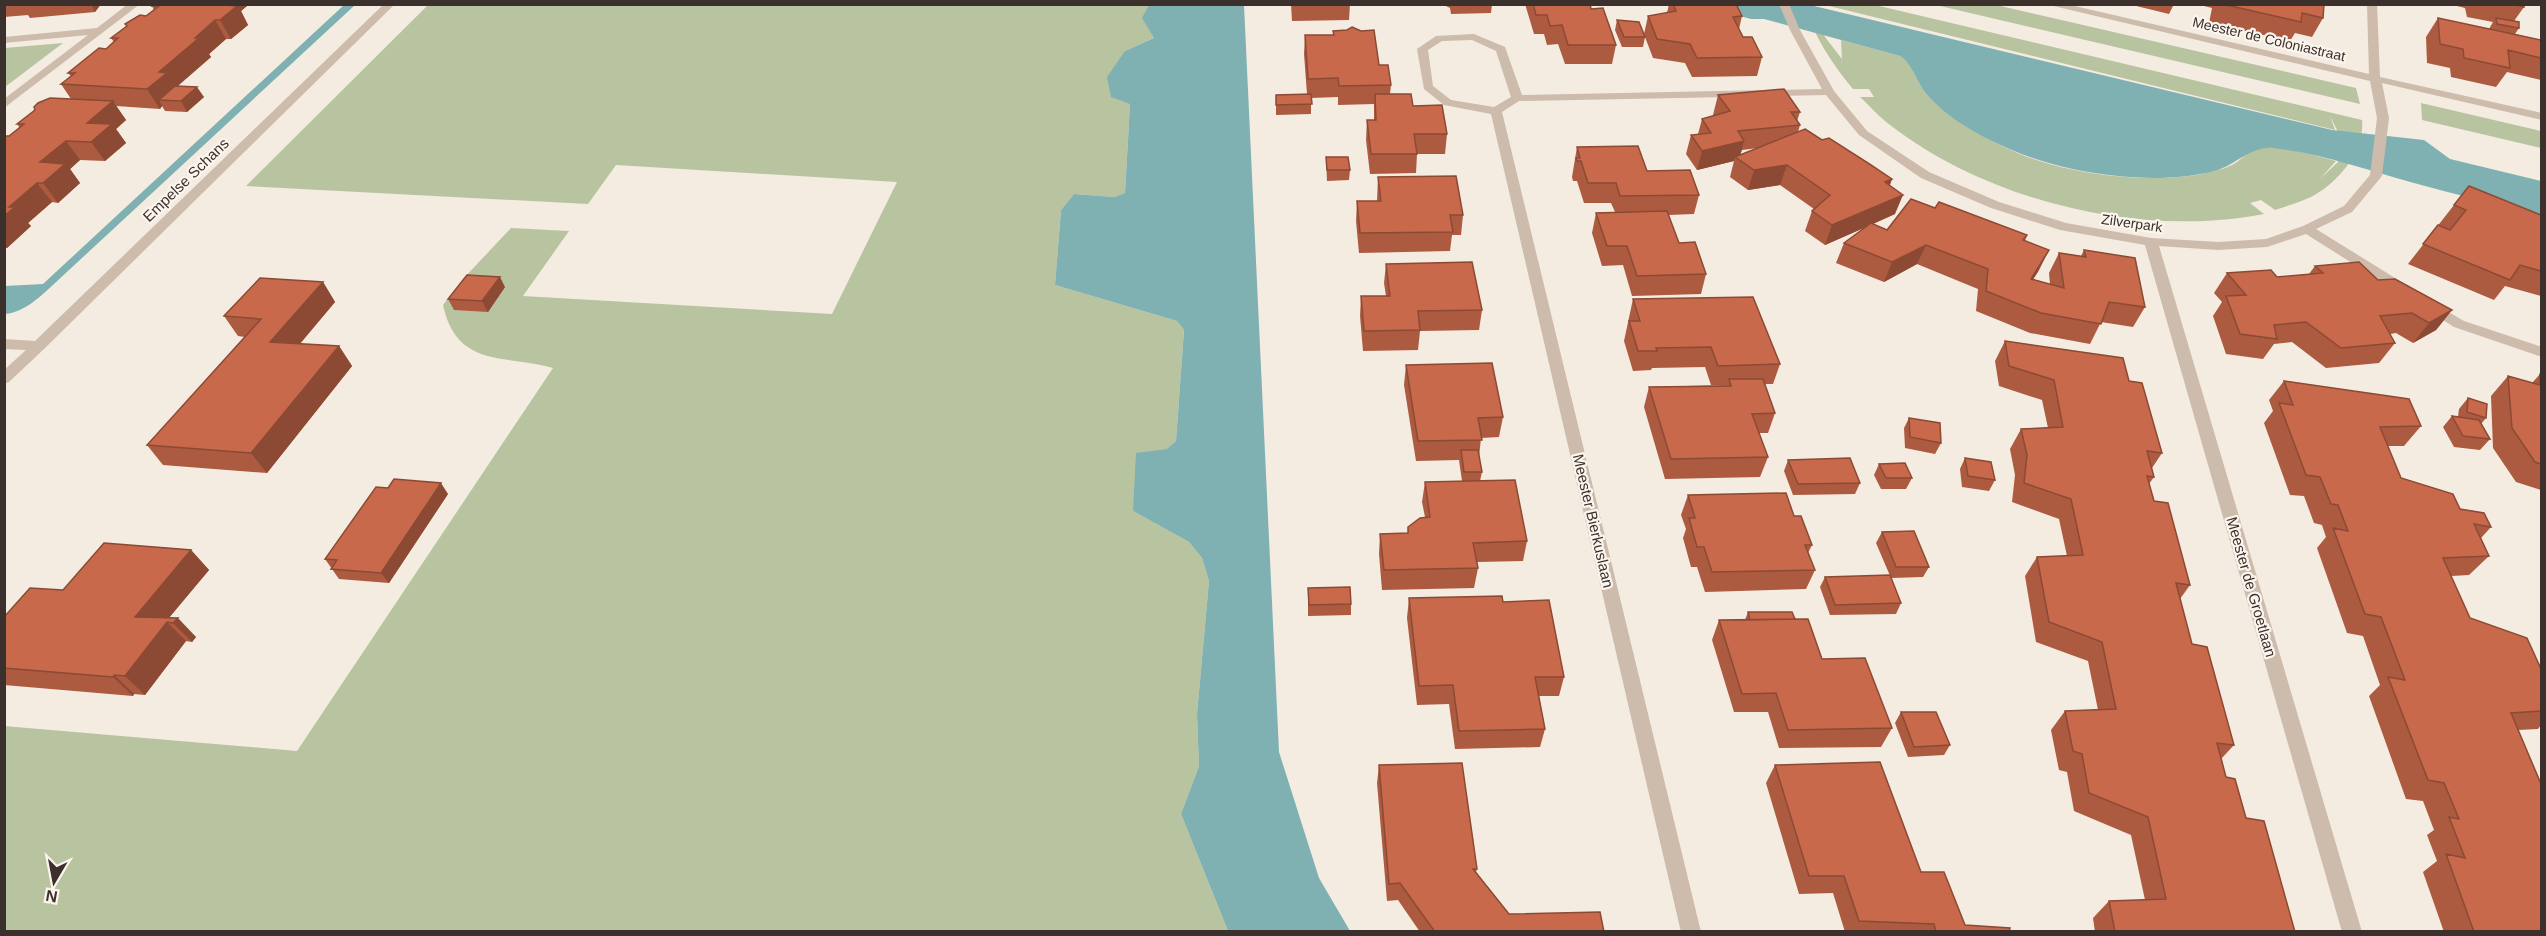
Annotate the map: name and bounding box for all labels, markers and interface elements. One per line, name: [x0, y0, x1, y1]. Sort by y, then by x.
street label: Meester de Coloniastraat: [2191, 14, 2347, 64]
street label: Empelse Schans: [139, 134, 232, 225]
street label: Zilverpark: [2100, 211, 2165, 235]
street label: Meester Bierkuslaan: [1570, 452, 1617, 589]
street label: Meester de Groetlaan: [2223, 515, 2280, 659]
north arrow: [24, 852, 84, 912]
text: N: [44, 887, 59, 906]

